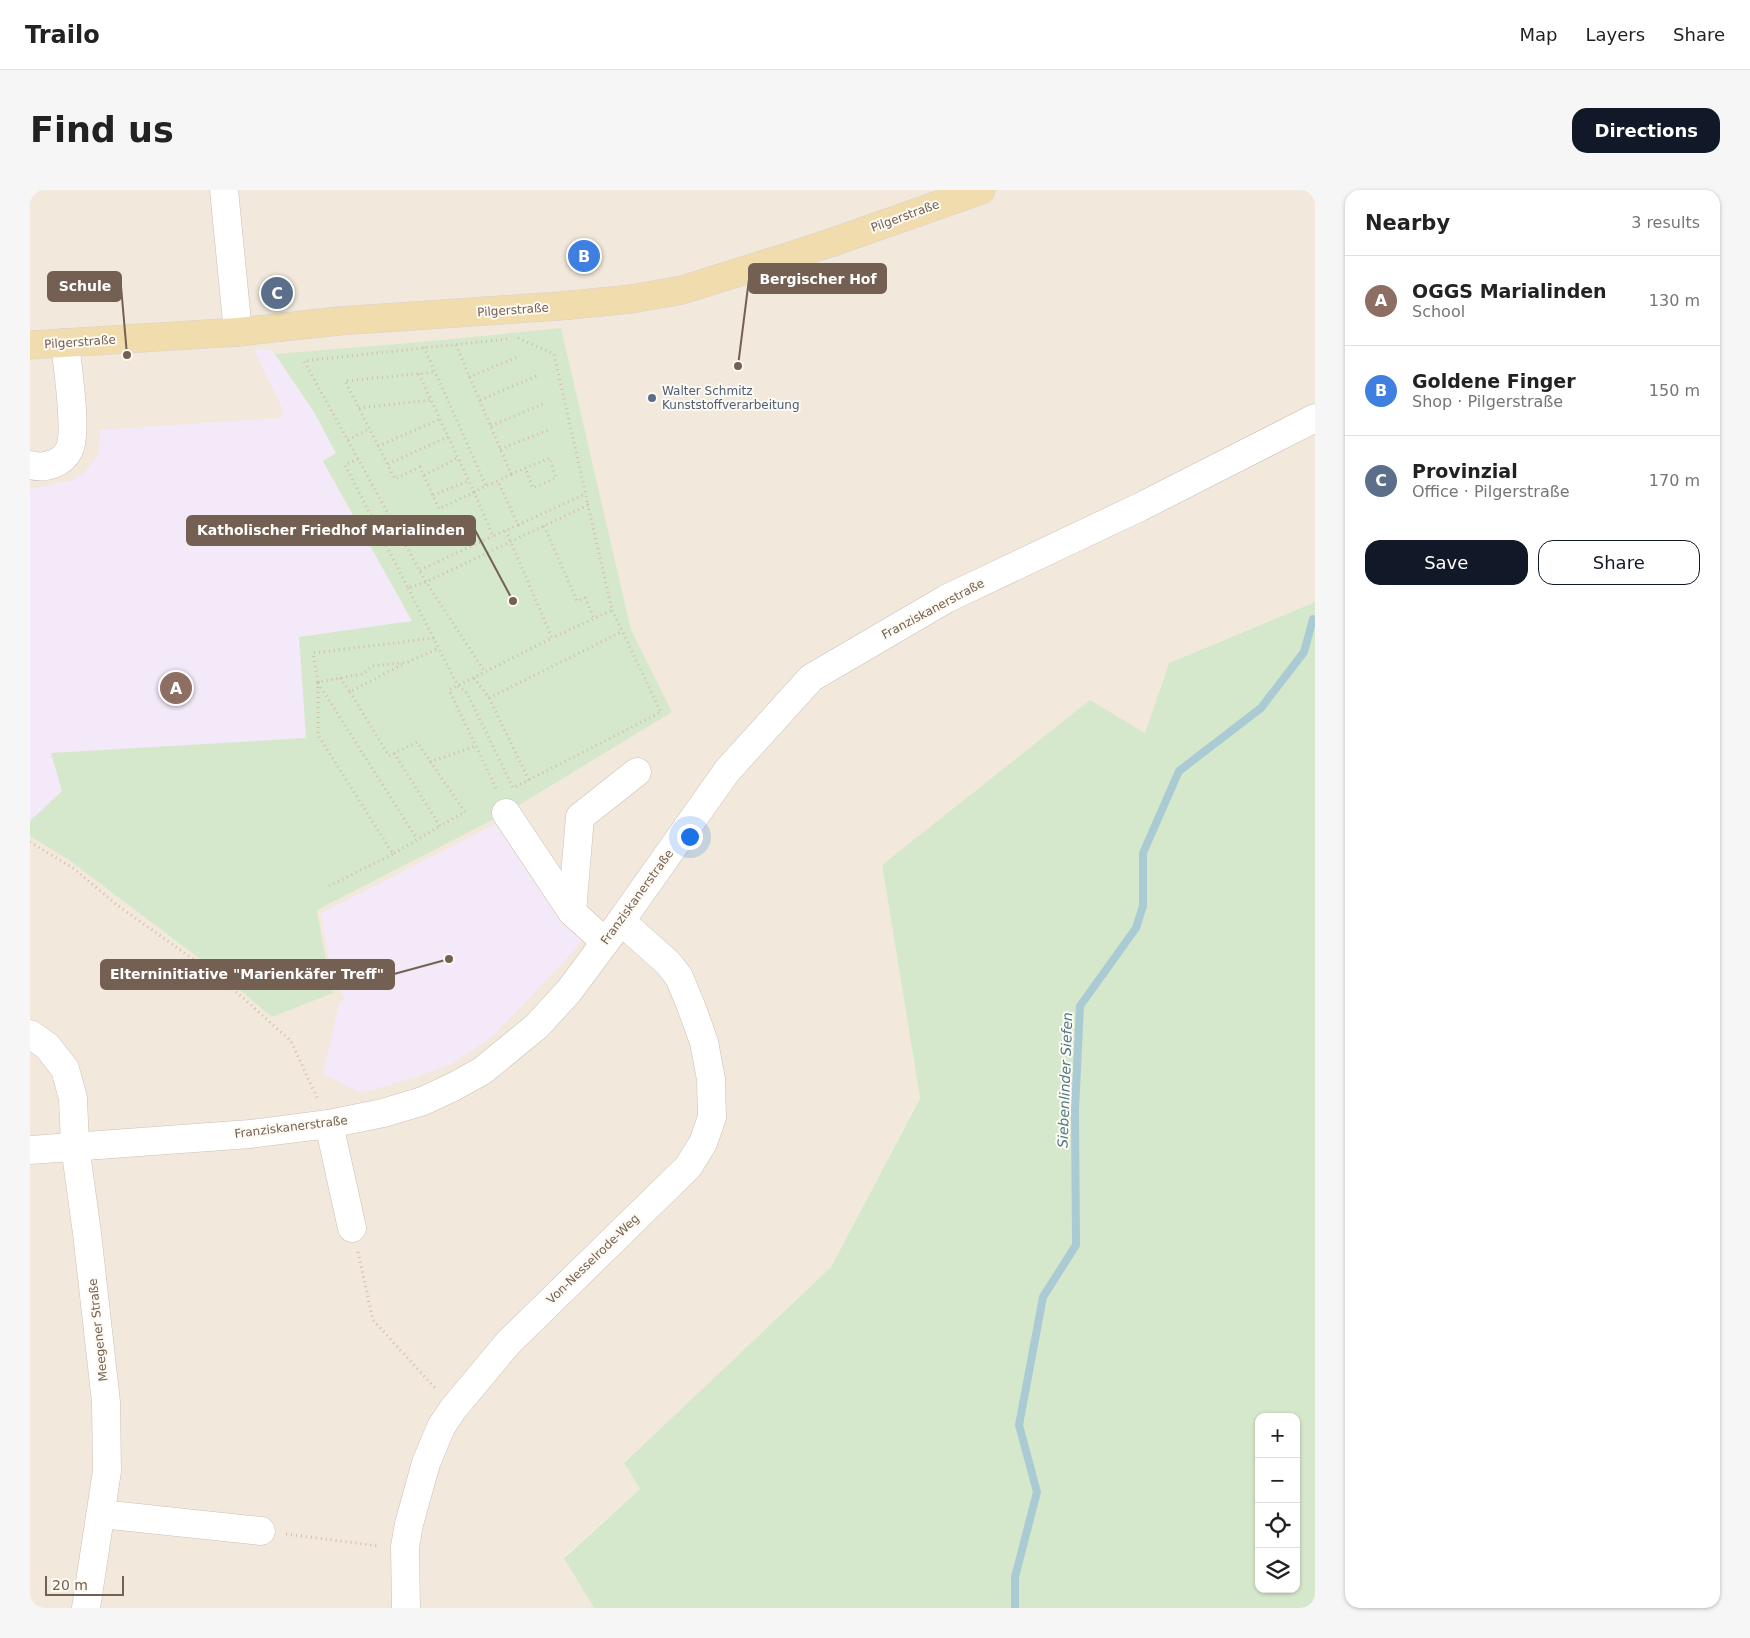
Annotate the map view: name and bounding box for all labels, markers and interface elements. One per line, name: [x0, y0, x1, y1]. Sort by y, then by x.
text: Trailo: [25, 21, 100, 49]
text: Map: [1519, 24, 1557, 45]
text: Layers: [1585, 24, 1645, 45]
text: Share: [1673, 24, 1725, 45]
button: Directions: [1572, 108, 1720, 153]
text: Find us: [30, 110, 174, 150]
street label: Pilgerstraße: [869, 197, 941, 235]
text: Nearby: [1365, 211, 1450, 235]
text: 3 results: [1631, 213, 1700, 232]
pin: B: [568, 237, 600, 275]
callout: Bergischer Hof: [749, 264, 886, 293]
text: Bergischer Hof: [759, 271, 877, 287]
callout: Schule: [48, 272, 121, 301]
pin: C: [261, 274, 293, 312]
text: Schule: [59, 278, 111, 294]
text: OGGS Marialinden: [1412, 280, 1607, 302]
text: A: [1375, 291, 1387, 310]
text: 130 m: [1649, 291, 1700, 310]
street label: Pilgerstraße: [477, 301, 549, 319]
text: School: [1412, 302, 1465, 321]
street label: Pilgerstraße: [44, 333, 116, 351]
text: Goldene Finger: [1412, 370, 1576, 392]
text: B: [1375, 381, 1387, 400]
text: 150 m: [1649, 381, 1700, 400]
place label: Walter Schmitz Kunststoffverarbeitung: [662, 384, 800, 412]
marker: Walter Schmitz Kunststoffverarbeitung: [646, 392, 658, 404]
text: Shop · Pilgerstraße: [1412, 392, 1563, 411]
text: Provinzial: [1412, 460, 1518, 482]
text: C: [1375, 471, 1387, 490]
text: 170 m: [1649, 471, 1700, 490]
text: Office · Pilgerstraße: [1412, 482, 1570, 501]
callout: Katholischer Friedhof Marialinden: [187, 516, 475, 545]
text: Katholischer Friedhof Marialinden: [197, 522, 465, 538]
button: Save: [1365, 540, 1528, 585]
button: Share: [1538, 540, 1700, 585]
street label: Franziskanerstraße: [879, 576, 987, 642]
pin: A: [160, 669, 192, 707]
your location: [677, 824, 703, 850]
street label: Franziskanerstraße: [598, 847, 676, 947]
callout: Elterninitiative "Marienkäfer Treff": [101, 960, 394, 989]
text: Elterninitiative "Marienkäfer Treff": [110, 966, 384, 982]
water label: Siebenlinder Siefen: [1055, 1012, 1075, 1148]
street label: Franziskanerstraße: [234, 1113, 348, 1141]
street label: Von-Nesselrode-Weg: [544, 1211, 642, 1307]
street label: Meegener Straße: [86, 1278, 110, 1382]
map controls: [1255, 1413, 1300, 1593]
button: +: [1255, 1413, 1300, 1458]
button: −: [1255, 1458, 1300, 1503]
button: locate: [1255, 1503, 1300, 1548]
button: layers: [1255, 1548, 1300, 1593]
scale bar: [45, 1573, 124, 1596]
text: 20 m: [52, 1577, 88, 1593]

